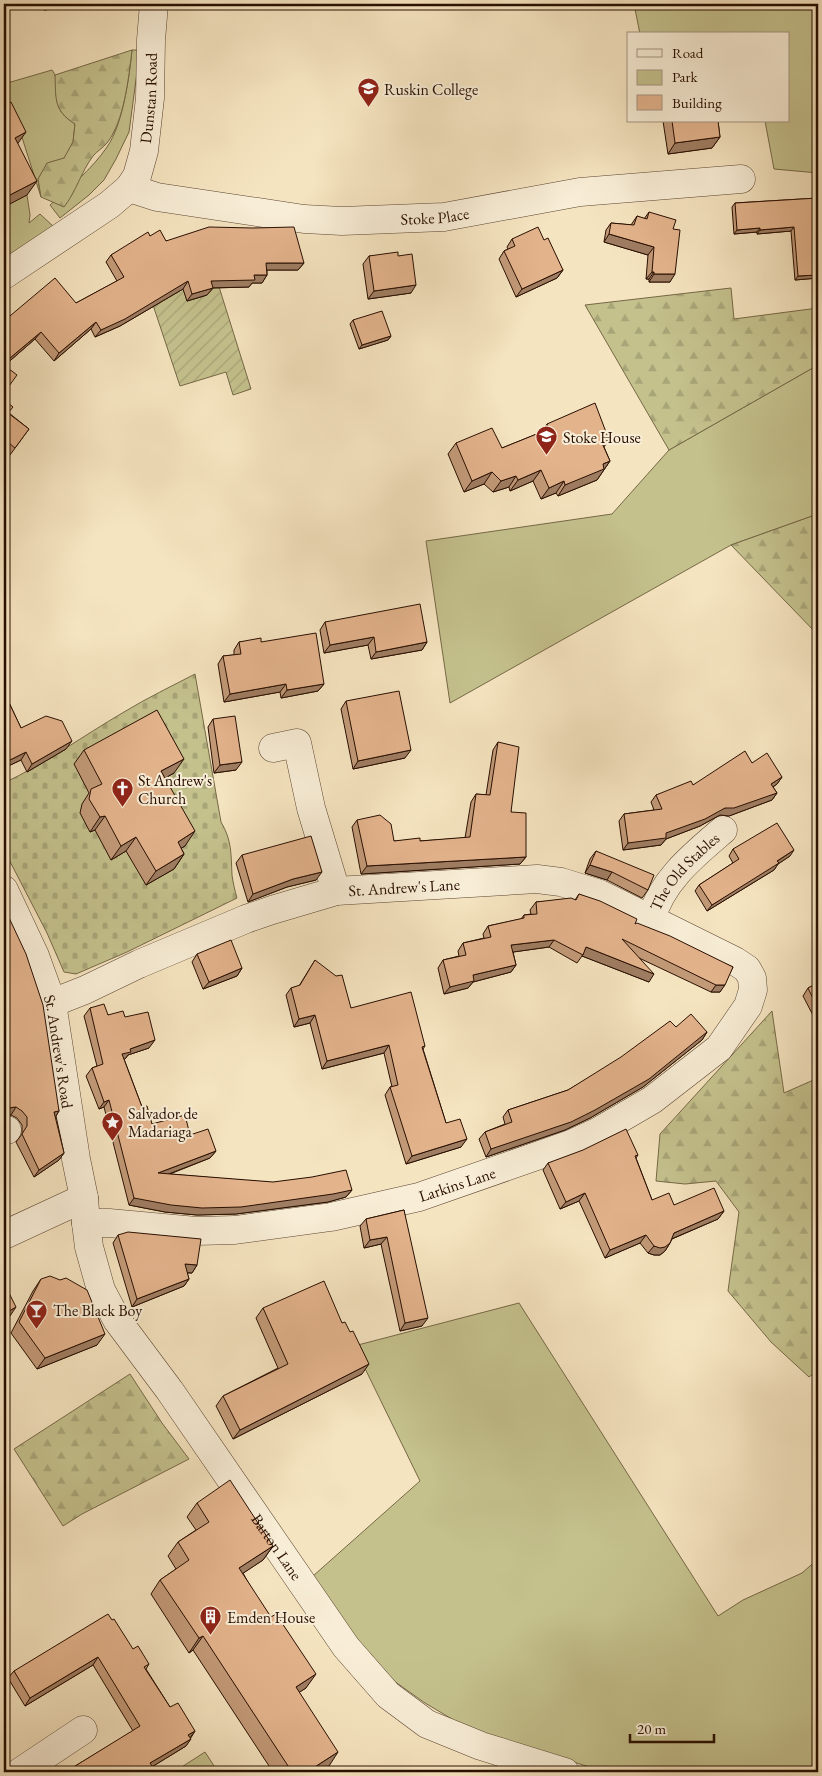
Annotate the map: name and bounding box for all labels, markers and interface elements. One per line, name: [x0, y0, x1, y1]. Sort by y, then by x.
legend: [627, 32, 790, 122]
text: Road: [672, 43, 704, 62]
street label: Dunstan Road: [135, 52, 162, 144]
text: Park: [672, 67, 699, 86]
school or university icon: Ruskin College: [356, 77, 380, 108]
place label: Ruskin College: [384, 79, 478, 100]
text: Building: [672, 93, 722, 112]
street label: Stoke Place: [400, 203, 471, 230]
school or university icon: Stoke House: [535, 425, 559, 456]
place label: Stoke House: [563, 427, 641, 448]
place label: St Andrew's Church: [138, 770, 212, 809]
church icon: St Andrew's Church: [110, 777, 134, 808]
street label: The Old Stables: [645, 828, 724, 914]
street label: St. Andrew's Lane: [348, 874, 460, 901]
street label: St. Andrew's Road: [39, 992, 78, 1111]
place label: Salvador de Madariaga: [128, 1103, 198, 1142]
place icon: Salvador de Madariaga: [100, 1110, 124, 1141]
street label: Larkins Lane: [416, 1162, 498, 1207]
bar icon: The Black Boy: [25, 1298, 49, 1329]
place label: The Black Boy: [53, 1300, 143, 1321]
street label: Barton Lane: [246, 1510, 307, 1584]
building icon: Emden House: [199, 1605, 223, 1636]
place label: Emden House: [227, 1607, 315, 1628]
scale bar: [630, 1711, 713, 1743]
text: 20 m: [637, 1719, 666, 1738]

